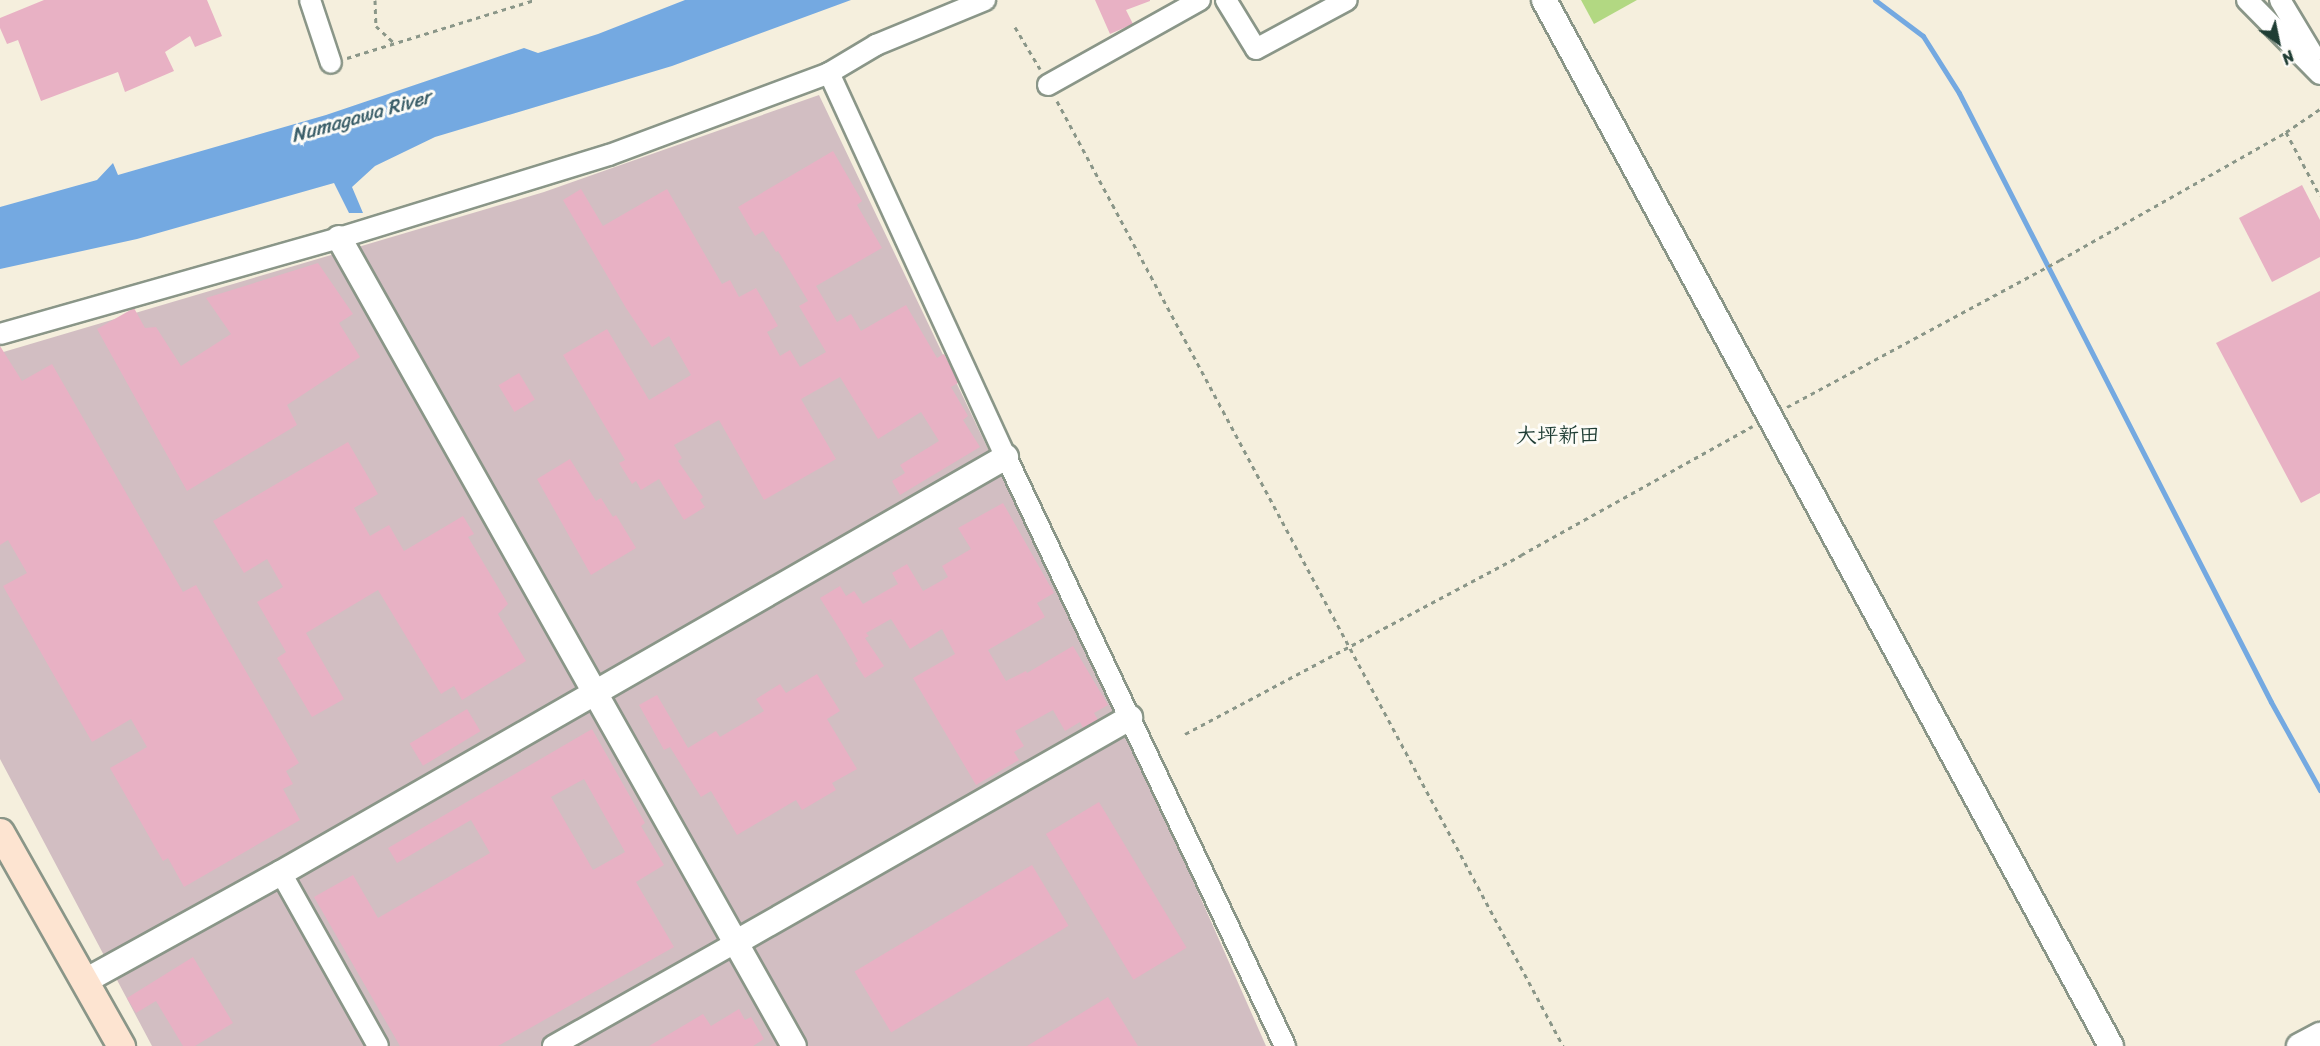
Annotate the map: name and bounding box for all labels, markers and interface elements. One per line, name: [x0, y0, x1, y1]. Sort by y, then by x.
north arrow: [2248, 12, 2308, 72]
text: N: [2276, 42, 2301, 73]
water label: Numagawa River: [288, 85, 434, 147]
district label: 大坪新田: [1516, 422, 1600, 448]

